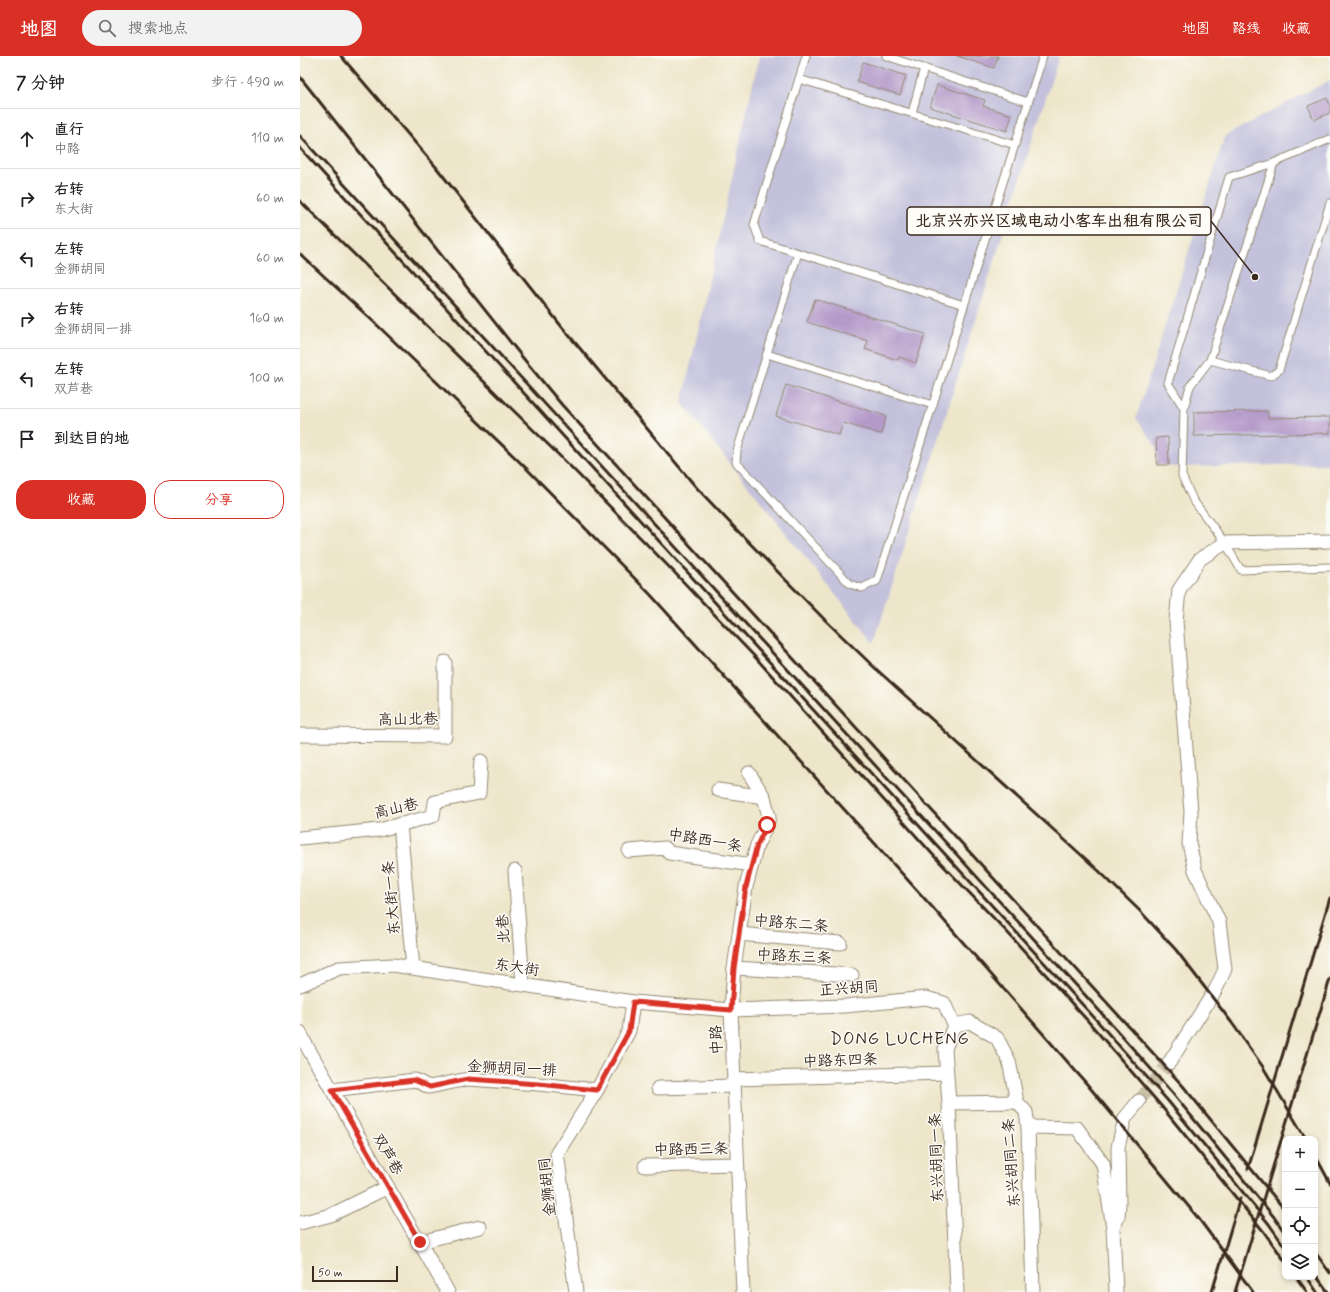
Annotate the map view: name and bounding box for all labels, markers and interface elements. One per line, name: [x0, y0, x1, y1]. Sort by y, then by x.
search box: [82, 10, 362, 46]
text: 地图: [20, 17, 58, 42]
icon: search: [96, 17, 118, 39]
text: 搜索地点: [128, 19, 188, 39]
text: 地图: [1182, 20, 1210, 38]
text: 路线: [1232, 20, 1260, 38]
text: 收藏: [1282, 20, 1310, 38]
text: 7 分钟: [16, 72, 65, 94]
text: 步行 · 490 m: [211, 74, 284, 91]
text: 直行: [54, 120, 84, 140]
icon: ahead: [16, 128, 38, 150]
text: 110 m: [251, 130, 284, 147]
text: 中路: [54, 141, 80, 158]
text: 右转: [54, 180, 84, 200]
icon: right: [16, 188, 38, 210]
text: 60 m: [256, 190, 284, 207]
text: 东大街: [54, 201, 93, 218]
callout: 北京兴亦兴区域电动小客车出租有限公司: [907, 207, 1211, 235]
text: 北京兴亦兴区域电动小客车出租有限公司: [915, 211, 1203, 232]
text: 左转: [54, 240, 84, 260]
icon: left: [16, 248, 38, 270]
text: 60 m: [256, 250, 284, 267]
text: 金狮胡同: [54, 261, 106, 278]
text: 右转: [54, 300, 84, 320]
icon: right: [16, 308, 38, 330]
text: 160 m: [249, 310, 284, 327]
text: 金狮胡同一排: [54, 321, 132, 338]
text: 左转: [54, 360, 84, 380]
icon: left: [16, 368, 38, 390]
text: 100 m: [249, 370, 284, 387]
text: 双芦巷: [54, 381, 93, 398]
icon: arrive: [16, 428, 38, 450]
text: 到达目的地: [54, 429, 129, 449]
button: 收藏: [16, 480, 146, 519]
button: 分享: [154, 480, 284, 519]
street label: 高山北巷: [378, 709, 438, 731]
street label: 高山巷: [372, 794, 420, 824]
route start: [758, 816, 776, 834]
street label: 中路西一条: [666, 825, 744, 857]
street label: 东大街一条: [379, 860, 405, 936]
street label: 中路东二条: [753, 911, 829, 937]
street label: 北巷: [493, 913, 515, 945]
street label: 中路东三条: [756, 945, 832, 969]
street label: 东大街: [493, 955, 541, 981]
street label: 正兴胡同: [818, 977, 880, 1001]
street label: 中路: [706, 1025, 728, 1055]
district label: DONG LUCHENG: [830, 1028, 970, 1050]
street label: 中路东四条: [802, 1050, 878, 1072]
street label: 金狮胡同一排: [466, 1057, 557, 1081]
street label: 东兴胡同一条: [925, 1113, 949, 1203]
street label: 东兴胡同二条: [999, 1117, 1025, 1209]
street label: 双芦巷: [367, 1130, 407, 1179]
map controls: [1282, 1136, 1318, 1280]
button: +: [1282, 1136, 1318, 1172]
street label: 中路西三条: [653, 1139, 729, 1161]
street label: 金狮胡同: [535, 1156, 561, 1218]
button: −: [1282, 1172, 1318, 1208]
button: locate: [1282, 1208, 1318, 1244]
route end: [411, 1233, 429, 1251]
button: layers: [1282, 1244, 1318, 1280]
scale bar: [312, 1264, 398, 1283]
text: 50 m: [318, 1266, 343, 1280]

